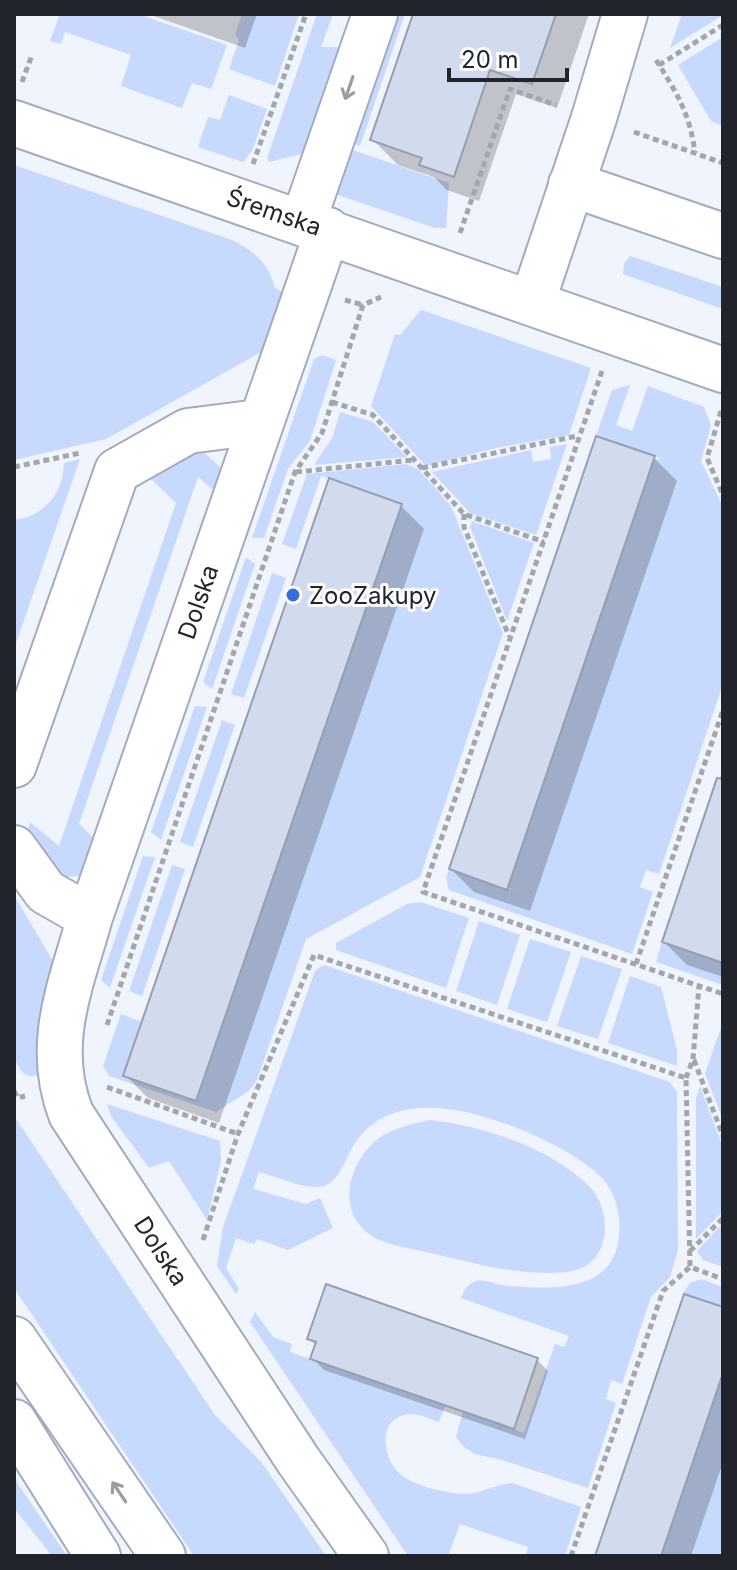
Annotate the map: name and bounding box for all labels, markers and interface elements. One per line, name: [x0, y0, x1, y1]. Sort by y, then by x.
scale bar: [449, 32, 567, 82]
text: 20 m: [461, 45, 519, 74]
one-way arrow: [341, 75, 356, 100]
street label: Śremska: [223, 182, 325, 242]
street label: Dolska: [172, 561, 224, 643]
place label: ZooZakupy: [309, 581, 437, 610]
marker: ZooZakupy: [284, 586, 302, 604]
street label: Dolska: [128, 1211, 194, 1291]
one-way arrow: [110, 1481, 127, 1503]

